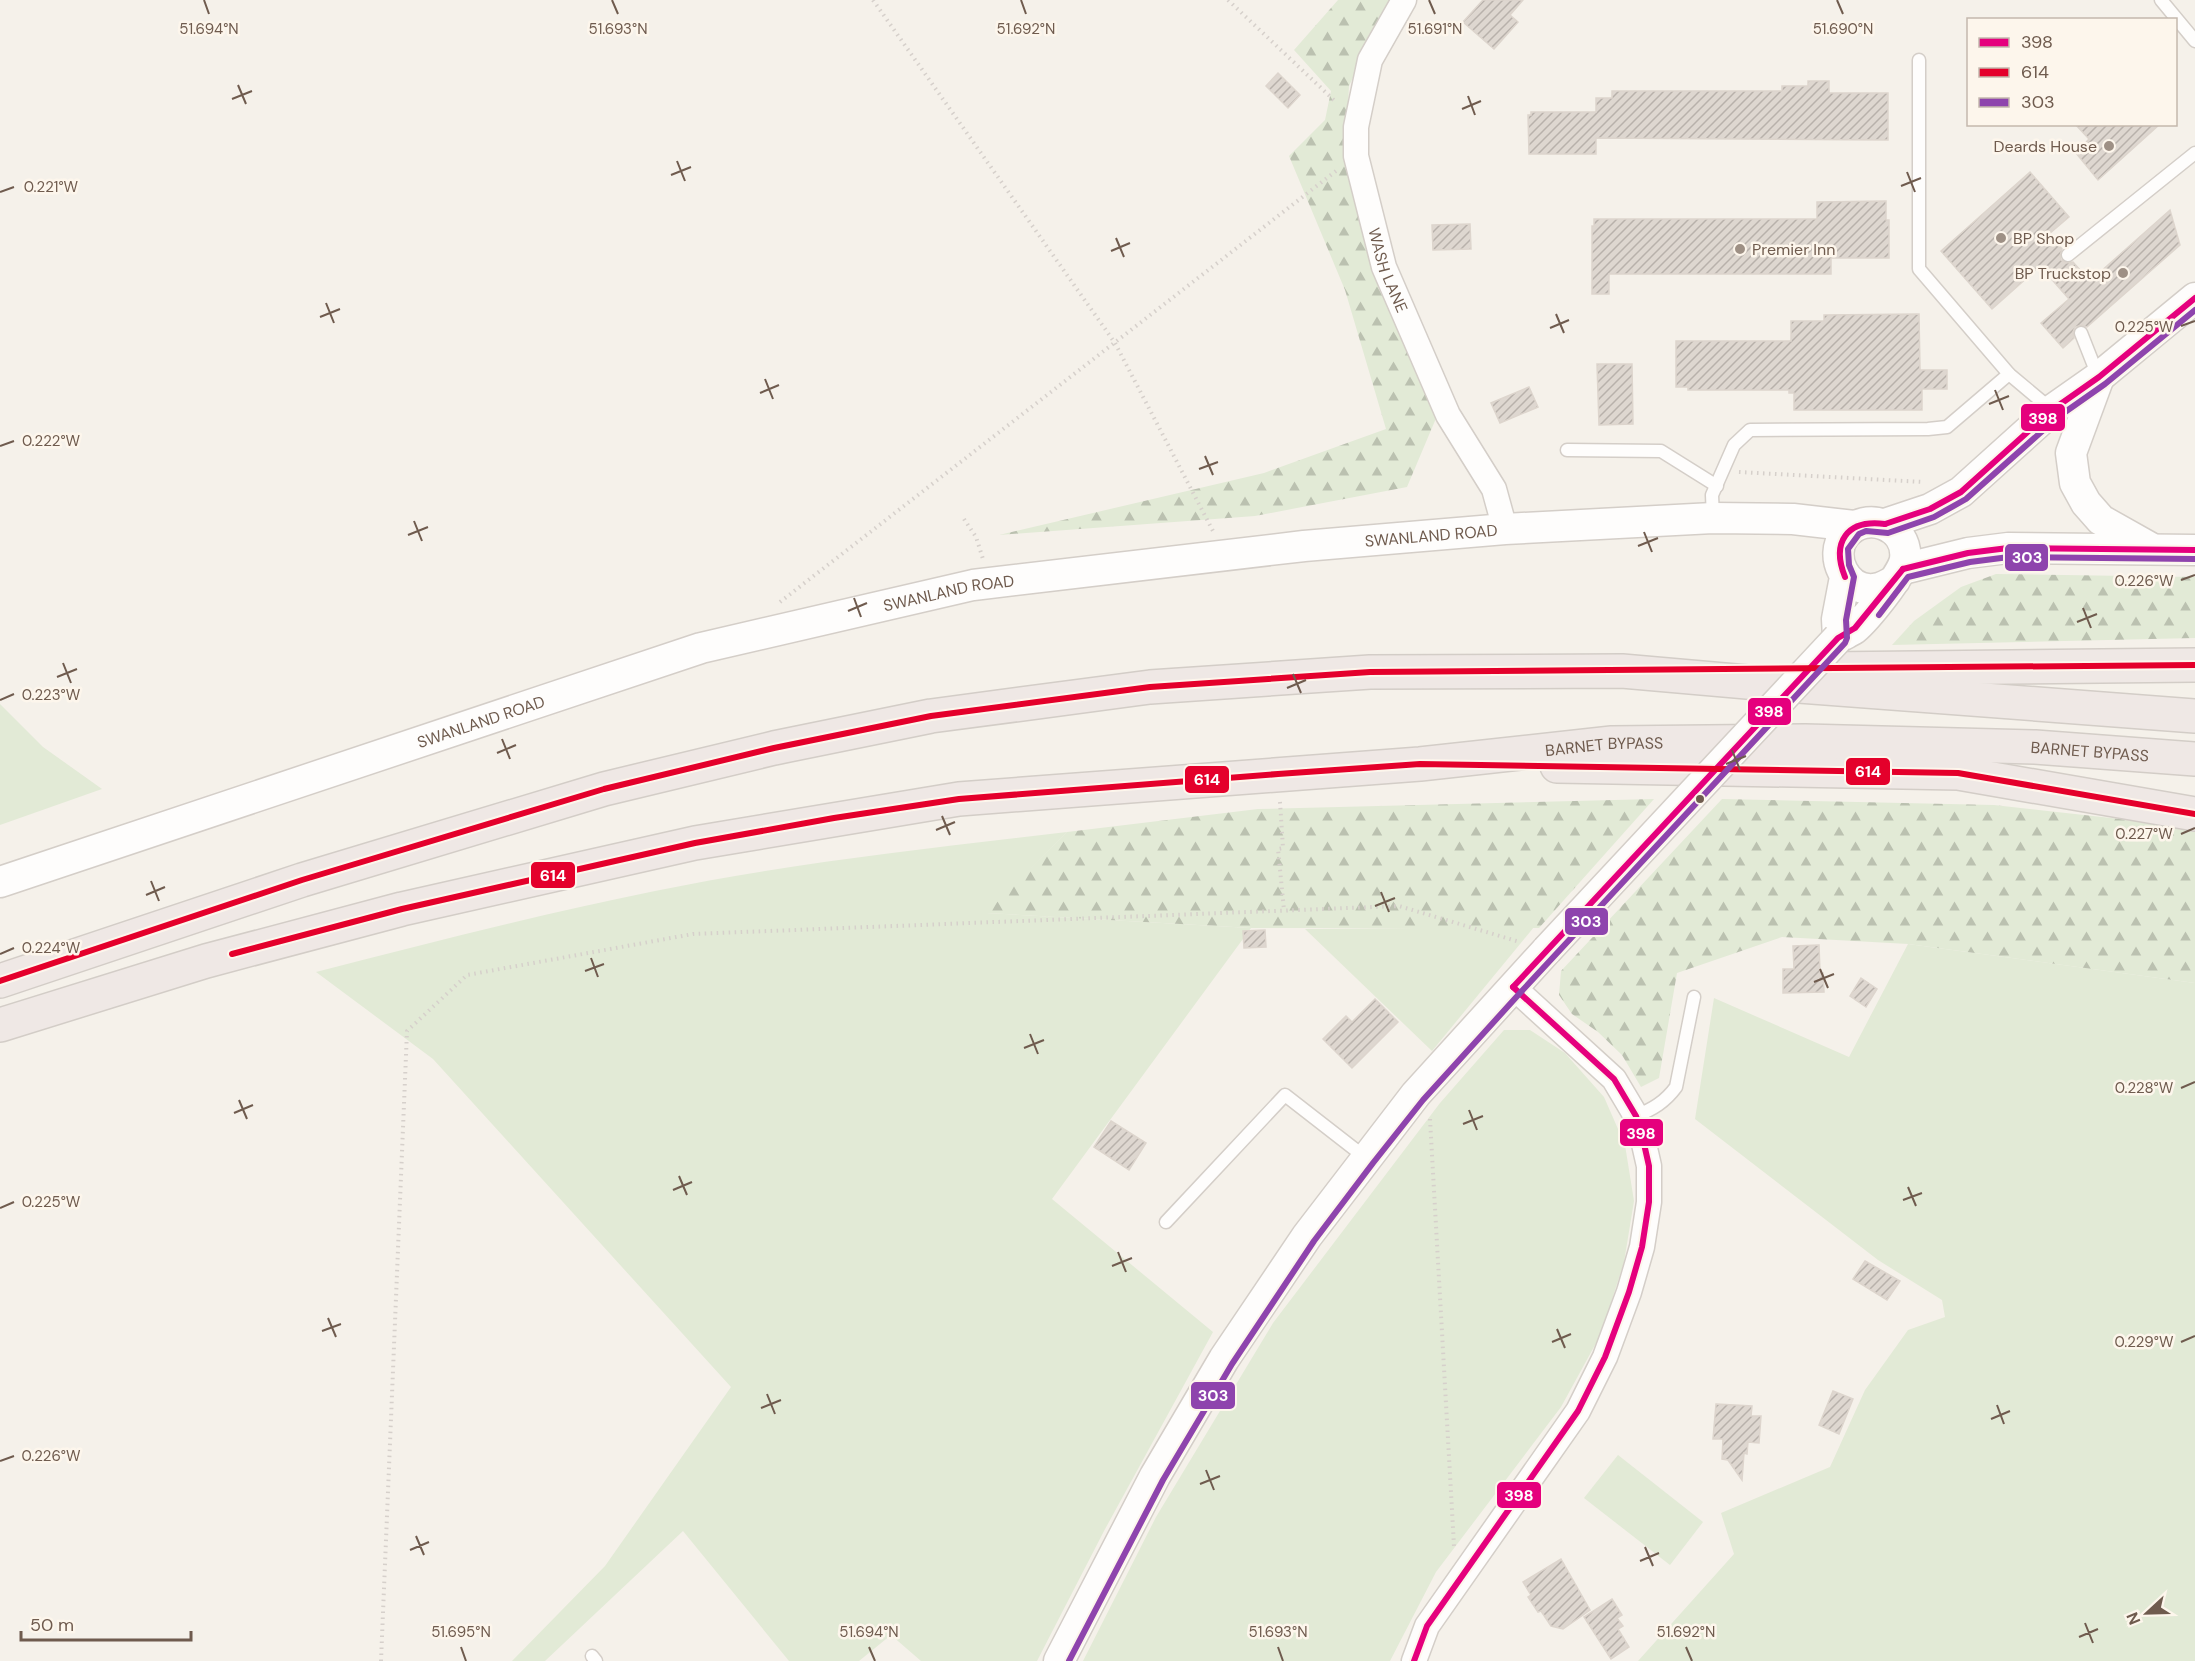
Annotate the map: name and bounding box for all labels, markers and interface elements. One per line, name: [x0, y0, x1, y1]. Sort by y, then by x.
legend: [1967, 18, 2177, 126]
text: 51.694°N: [179, 19, 239, 39]
text: 51.693°N: [588, 19, 648, 39]
text: 51.692°N: [997, 19, 1055, 39]
text: 51.691°N: [1408, 19, 1462, 39]
text: 51.690°N: [1813, 19, 1873, 39]
text: 398: [2021, 30, 2053, 54]
text: 614: [2021, 60, 2049, 84]
text: 303: [2021, 90, 2055, 114]
place label: Deards House: [1994, 136, 2097, 157]
marker: Deards House: [2102, 139, 2116, 153]
text: 0.221°W: [24, 177, 79, 197]
street label: WASH LANE: [1364, 225, 1413, 316]
place label: BP Shop: [2013, 228, 2074, 249]
marker: BP Shop: [1994, 231, 2008, 245]
place label: Premier Inn: [1752, 239, 1835, 260]
marker: Premier Inn: [1733, 242, 1747, 256]
place label: BP Truckstop: [2015, 263, 2111, 284]
marker: BP Truckstop: [2116, 266, 2130, 280]
text: 0.225°W: [2115, 317, 2174, 337]
line badge: 398: [2020, 403, 2066, 432]
text: 398: [2028, 408, 2058, 429]
text: 0.222°W: [22, 431, 81, 451]
street label: SWANLAND ROAD: [1364, 519, 1498, 551]
line badge: 303: [2004, 543, 2049, 572]
text: 303: [2012, 547, 2042, 568]
street label: SWANLAND ROAD: [881, 570, 1015, 616]
text: 0.226°W: [2115, 571, 2174, 591]
text: 0.223°W: [22, 685, 81, 705]
street label: SWANLAND ROAD: [414, 690, 547, 753]
line badge: 398: [1747, 697, 1792, 726]
text: 398: [1754, 701, 1784, 722]
street label: BARNET BYPASS: [1544, 732, 1663, 761]
street label: BARNET BYPASS: [2030, 736, 2150, 766]
line badge: 614: [1845, 757, 1891, 786]
text: 614: [1855, 761, 1881, 782]
line badge: 614: [1184, 765, 1230, 794]
text: 614: [1194, 769, 1220, 790]
unlabelled marker: [1694, 793, 1706, 805]
text: 0.227°W: [2115, 824, 2173, 844]
line badge: 614: [530, 861, 576, 889]
text: 614: [540, 865, 566, 886]
line badge: 303: [1564, 907, 1609, 936]
text: 303: [1571, 911, 1601, 932]
text: 0.224°W: [22, 938, 81, 958]
text: 0.228°W: [2115, 1078, 2174, 1098]
line badge: 398: [1619, 1118, 1664, 1147]
text: 398: [1626, 1123, 1656, 1144]
text: 0.225°W: [22, 1192, 81, 1212]
text: 0.229°W: [2115, 1332, 2174, 1352]
line badge: 303: [1190, 1381, 1236, 1410]
text: 303: [1198, 1385, 1228, 1406]
text: 0.226°W: [22, 1446, 81, 1466]
line badge: 398: [1496, 1481, 1542, 1509]
text: 398: [1504, 1485, 1534, 1506]
north arrow: [2117, 1583, 2177, 1643]
scale bar: [21, 1604, 190, 1642]
text: N: [2122, 1609, 2145, 1628]
text: 50 m: [30, 1613, 74, 1637]
text: 51.695°N: [431, 1622, 491, 1642]
text: 51.694°N: [839, 1622, 899, 1642]
text: 51.693°N: [1248, 1622, 1308, 1642]
text: 51.692°N: [1657, 1622, 1715, 1642]

